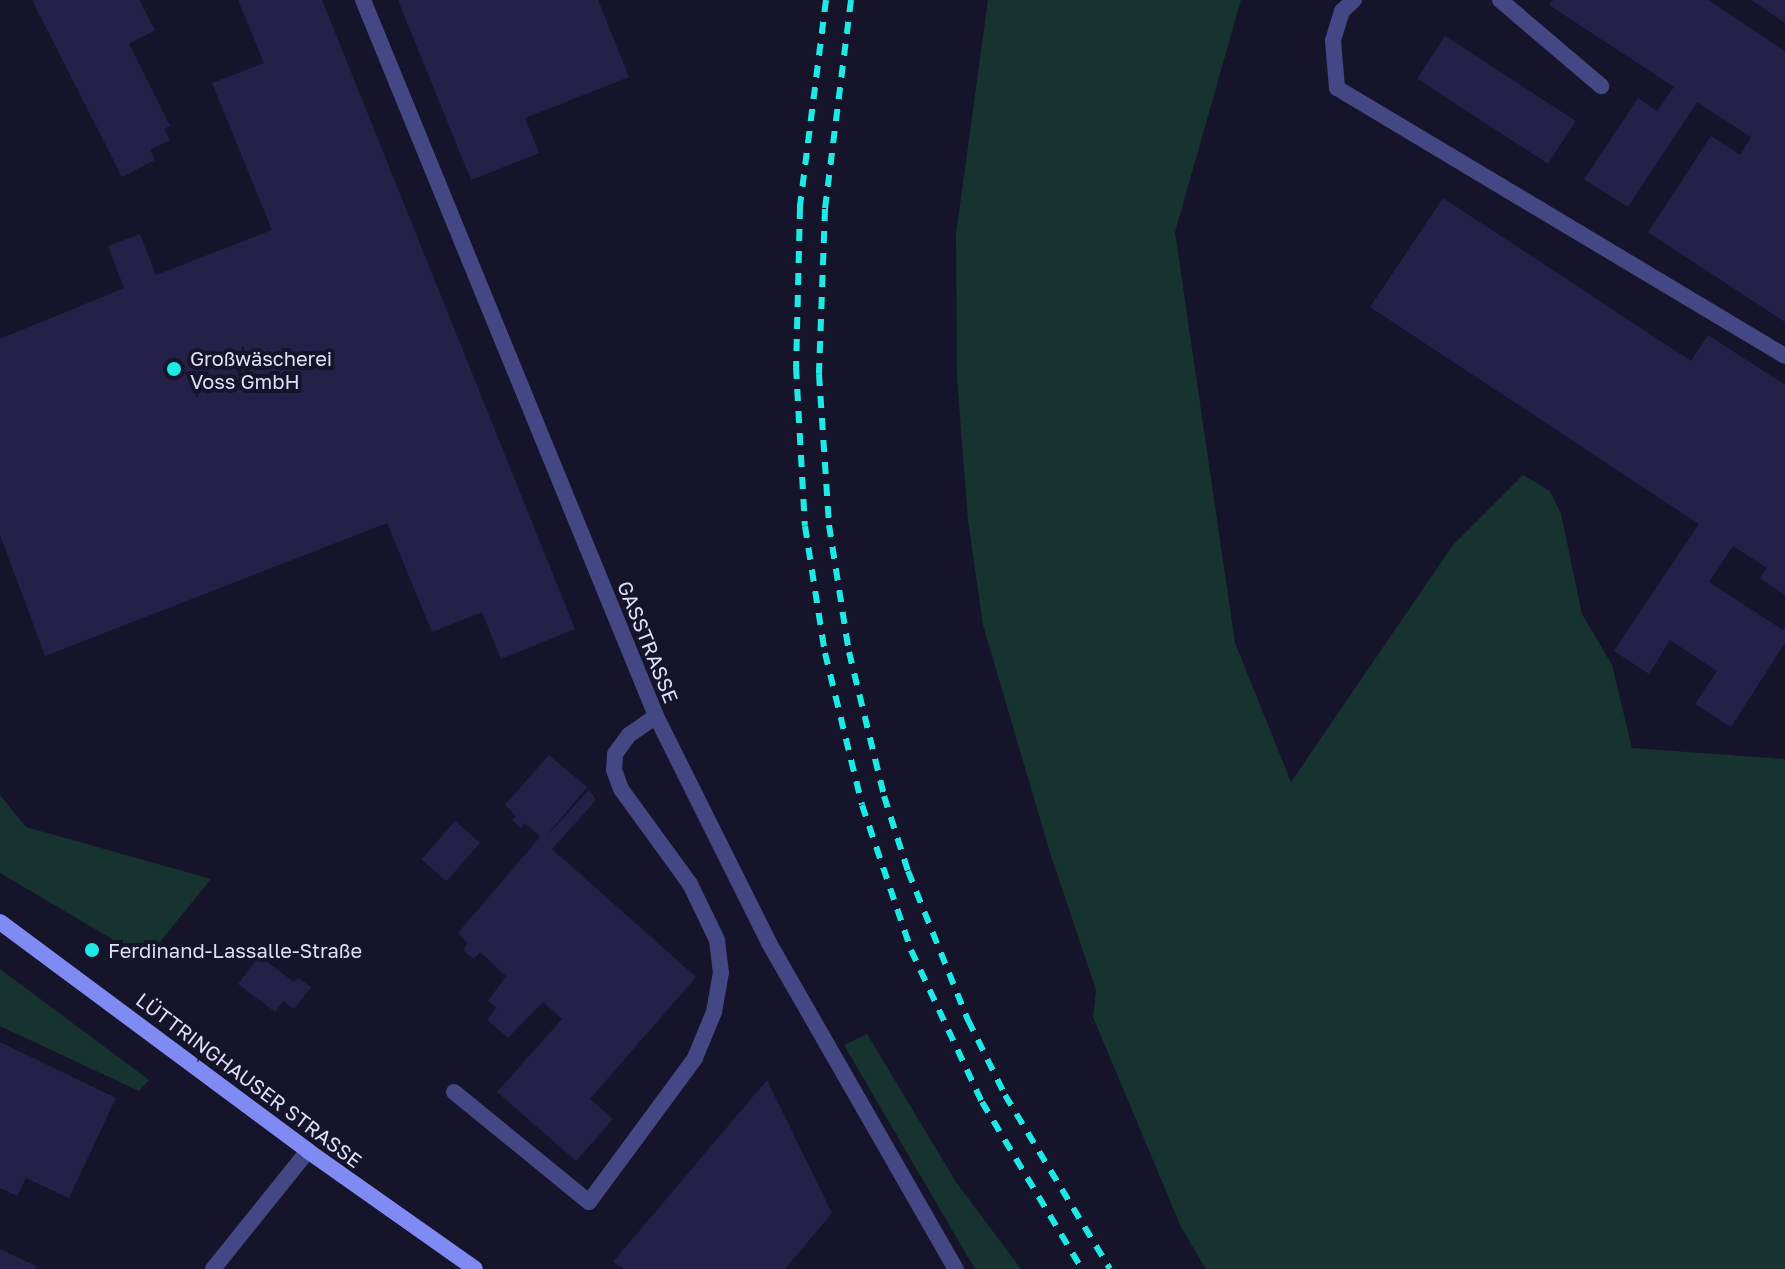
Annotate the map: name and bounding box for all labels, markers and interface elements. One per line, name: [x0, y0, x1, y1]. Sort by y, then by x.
place label: Großwäscherei Voss GmbH: [190, 346, 332, 393]
marker: Großwäscherei Voss GmbH: [165, 360, 183, 378]
street label: GASSTRASSE: [613, 578, 683, 706]
place label: Ferdinand-Lassalle-Straße: [108, 938, 362, 962]
marker: Ferdinand-Lassalle-Straße: [83, 941, 101, 959]
street label: LÜTTRINGHAUSER STRASSE: [132, 987, 366, 1173]

